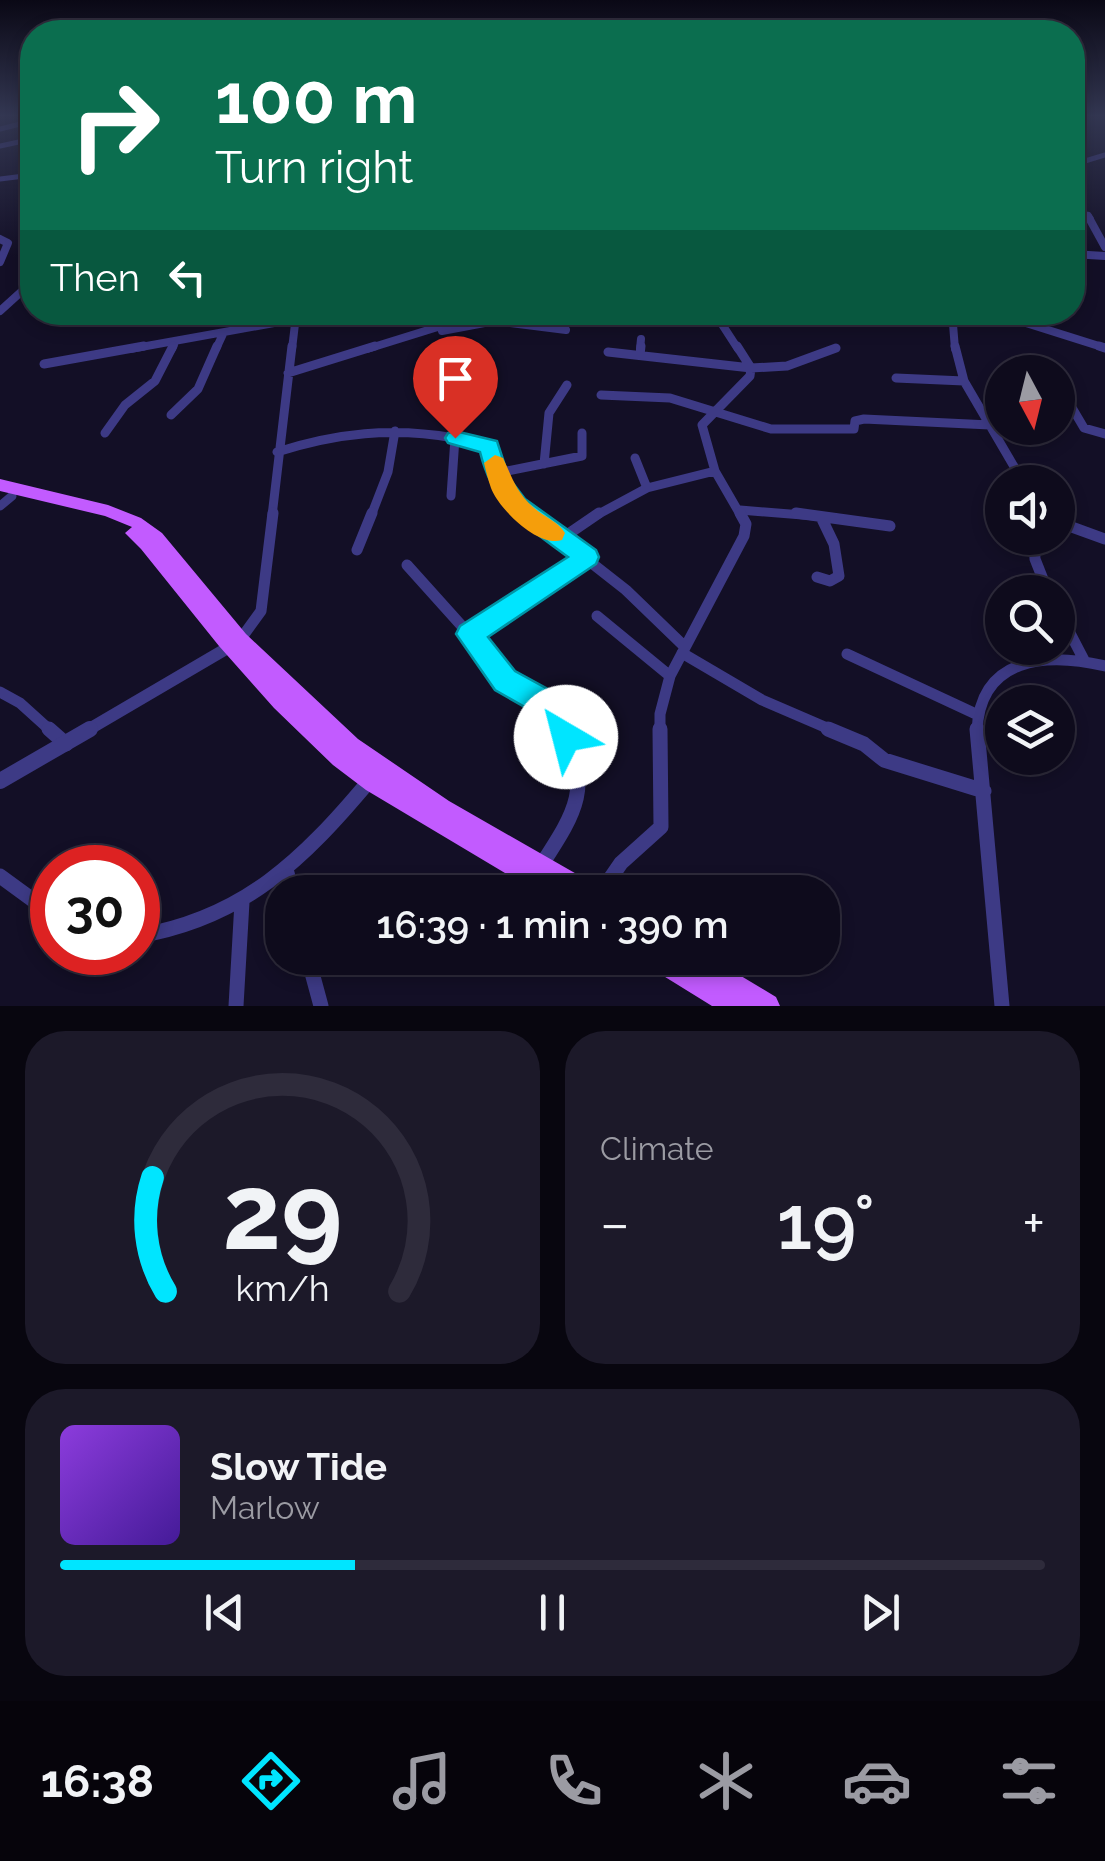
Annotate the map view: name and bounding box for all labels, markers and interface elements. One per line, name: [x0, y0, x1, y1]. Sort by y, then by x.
text: 100 m: [215, 57, 418, 139]
icon: right: [50, 60, 180, 190]
text: Turn right: [215, 141, 413, 194]
icon: left: [160, 250, 215, 305]
text: Then: [50, 255, 140, 300]
pin: [413, 336, 498, 439]
icon: arrive: [428, 351, 483, 406]
north arrow: [985, 355, 1075, 445]
map controls: [985, 355, 1075, 775]
button: sound: [985, 465, 1075, 555]
button: search: [985, 575, 1075, 665]
position arrow: [514, 685, 618, 789]
button: layers: [985, 685, 1075, 775]
speed limit sign: 30: [30, 845, 160, 975]
text: 16:39 · 1 min · 390 m: [377, 902, 729, 947]
text: Climate: [600, 1130, 714, 1167]
text: 29: [223, 1151, 342, 1273]
text: 19°: [777, 1178, 875, 1267]
text: −: [600, 1191, 630, 1256]
text: +: [1022, 1191, 1045, 1256]
text: km/h: [235, 1267, 330, 1309]
text: Slow Tide: [210, 1444, 387, 1489]
text: Marlow: [210, 1489, 320, 1526]
icon: previous: [197, 1585, 252, 1640]
icon: pause: [525, 1585, 580, 1640]
icon: next: [853, 1585, 908, 1640]
icon: directions: [236, 1746, 306, 1816]
icon: music: [387, 1746, 457, 1816]
icon: phone: [539, 1746, 609, 1816]
icon: climate: [691, 1746, 761, 1816]
icon: car: [842, 1746, 912, 1816]
icon: filters: [994, 1746, 1064, 1816]
text: 16:38: [41, 1755, 154, 1808]

